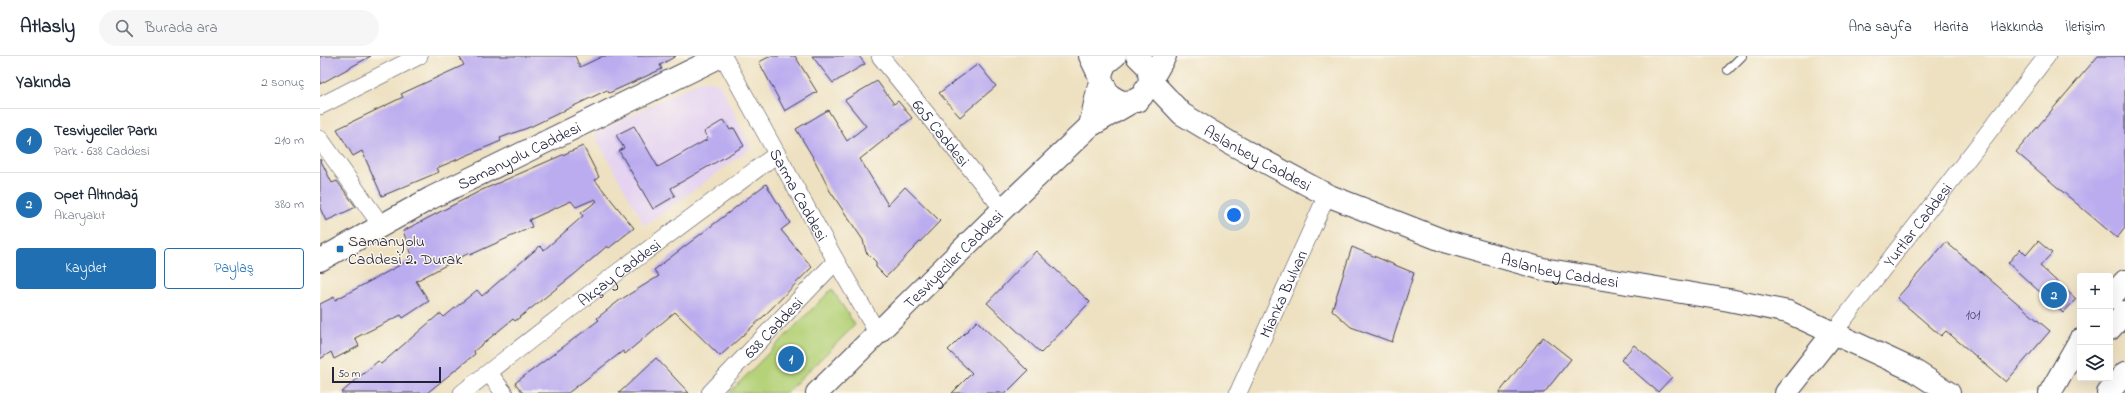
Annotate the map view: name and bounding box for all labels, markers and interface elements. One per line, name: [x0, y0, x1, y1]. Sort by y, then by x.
search box: [99, 10, 379, 46]
text: Atlasly: [20, 14, 75, 41]
icon: search: [113, 17, 135, 39]
text: Burada ara: [145, 17, 217, 39]
text: Ana sayfa: [1849, 17, 1912, 38]
text: Harita: [1934, 17, 1969, 38]
text: Hakkında: [1991, 17, 2043, 38]
text: İletişim: [2065, 17, 2105, 38]
text: Yakında: [16, 70, 71, 95]
text: 2 sonuç: [261, 73, 304, 92]
street label: 605 Caddesi: [905, 95, 975, 173]
street label: Samanyolu Caddesi: [454, 116, 586, 197]
text: Tesviyeciler Parkı: [54, 120, 157, 142]
street label: Aslanbey Caddesi: [1199, 120, 1315, 198]
text: 1: [27, 131, 31, 150]
text: 210 m: [274, 131, 304, 150]
text: Park · 638 Caddesi: [54, 142, 150, 161]
street label: Sarma Caddesi: [762, 145, 833, 246]
street label: Yurtlar Caddesi: [1878, 178, 1959, 273]
text: Opet Altındağ: [54, 184, 138, 206]
text: 2: [26, 195, 32, 214]
text: 380 m: [275, 195, 304, 214]
street label: Tesviyeciler Caddesi: [899, 205, 1010, 315]
your location: [1224, 205, 1244, 225]
text: Akaryakıt: [54, 206, 105, 225]
place label: Samanyolu Caddesi 2. Durak: [348, 230, 463, 272]
street label: Akçay Caddesi: [573, 234, 667, 313]
marker: Samanyolu Caddesi 2. Durak: [335, 244, 345, 254]
street label: Mianka Bulvarı: [1254, 246, 1315, 342]
button: Kaydet: [16, 248, 156, 289]
button: Paylaş: [164, 248, 304, 289]
street label: Aslanbey Caddesi: [1498, 248, 1620, 295]
map controls: [2077, 273, 2113, 381]
button: +: [2077, 273, 2113, 309]
pin: 2: [2041, 280, 2067, 310]
street label: 638 Caddesi: [739, 292, 810, 365]
house number: 101: [1966, 305, 1981, 326]
button: −: [2077, 309, 2113, 345]
pin: 1: [778, 344, 804, 374]
button: layers: [2077, 345, 2113, 381]
scale bar: [332, 365, 441, 384]
text: 50 m: [338, 366, 360, 382]

